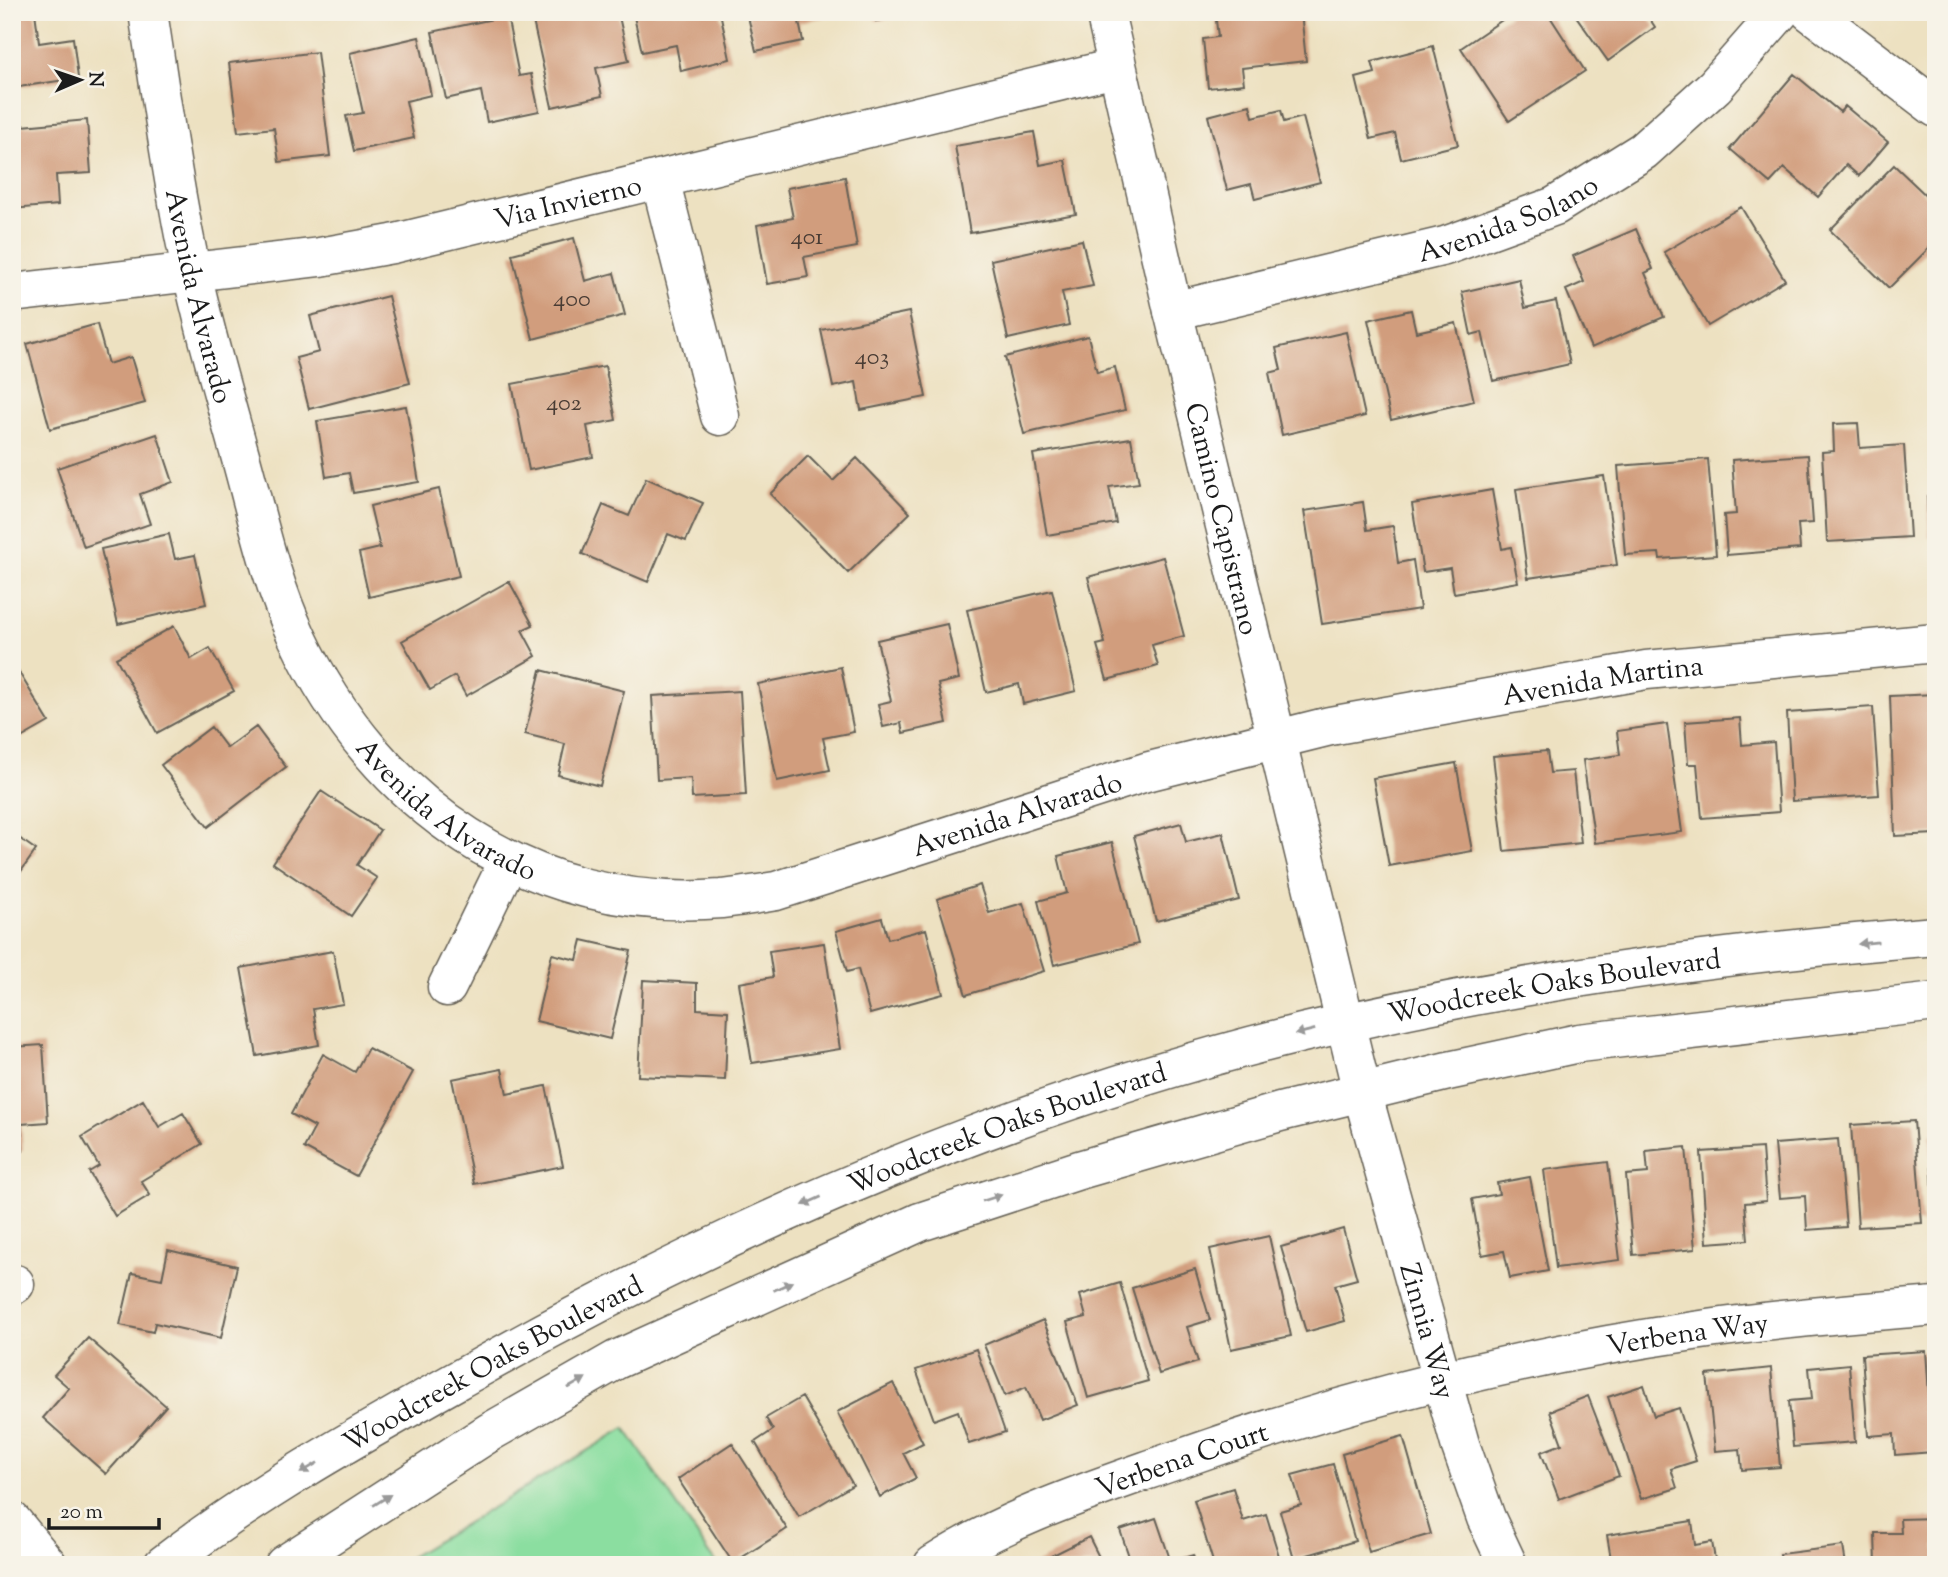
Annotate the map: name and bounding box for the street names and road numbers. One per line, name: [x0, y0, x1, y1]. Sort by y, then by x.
street label: Via Invierno: [491, 167, 646, 241]
street label: Avenida Solano: [1414, 167, 1607, 275]
street label: Avenida Alvarado: [153, 187, 242, 409]
street label: Camino Capistrano: [1173, 399, 1268, 639]
street label: Avenida Martina: [1499, 648, 1705, 718]
street label: Avenida Alvarado: [345, 731, 542, 893]
street label: Avenida Alvarado: [907, 764, 1128, 869]
street label: Woodcreek Oaks Boulevard: [1385, 941, 1723, 1036]
street label: Woodcreek Oaks Boulevard: [842, 1054, 1172, 1206]
street label: Zinnia Way: [1388, 1259, 1464, 1404]
street label: Woodcreek Oaks Boulevard: [336, 1267, 651, 1464]
street label: Verbena Way: [1604, 1305, 1771, 1368]
street label: Verbena Court: [1091, 1413, 1274, 1510]

